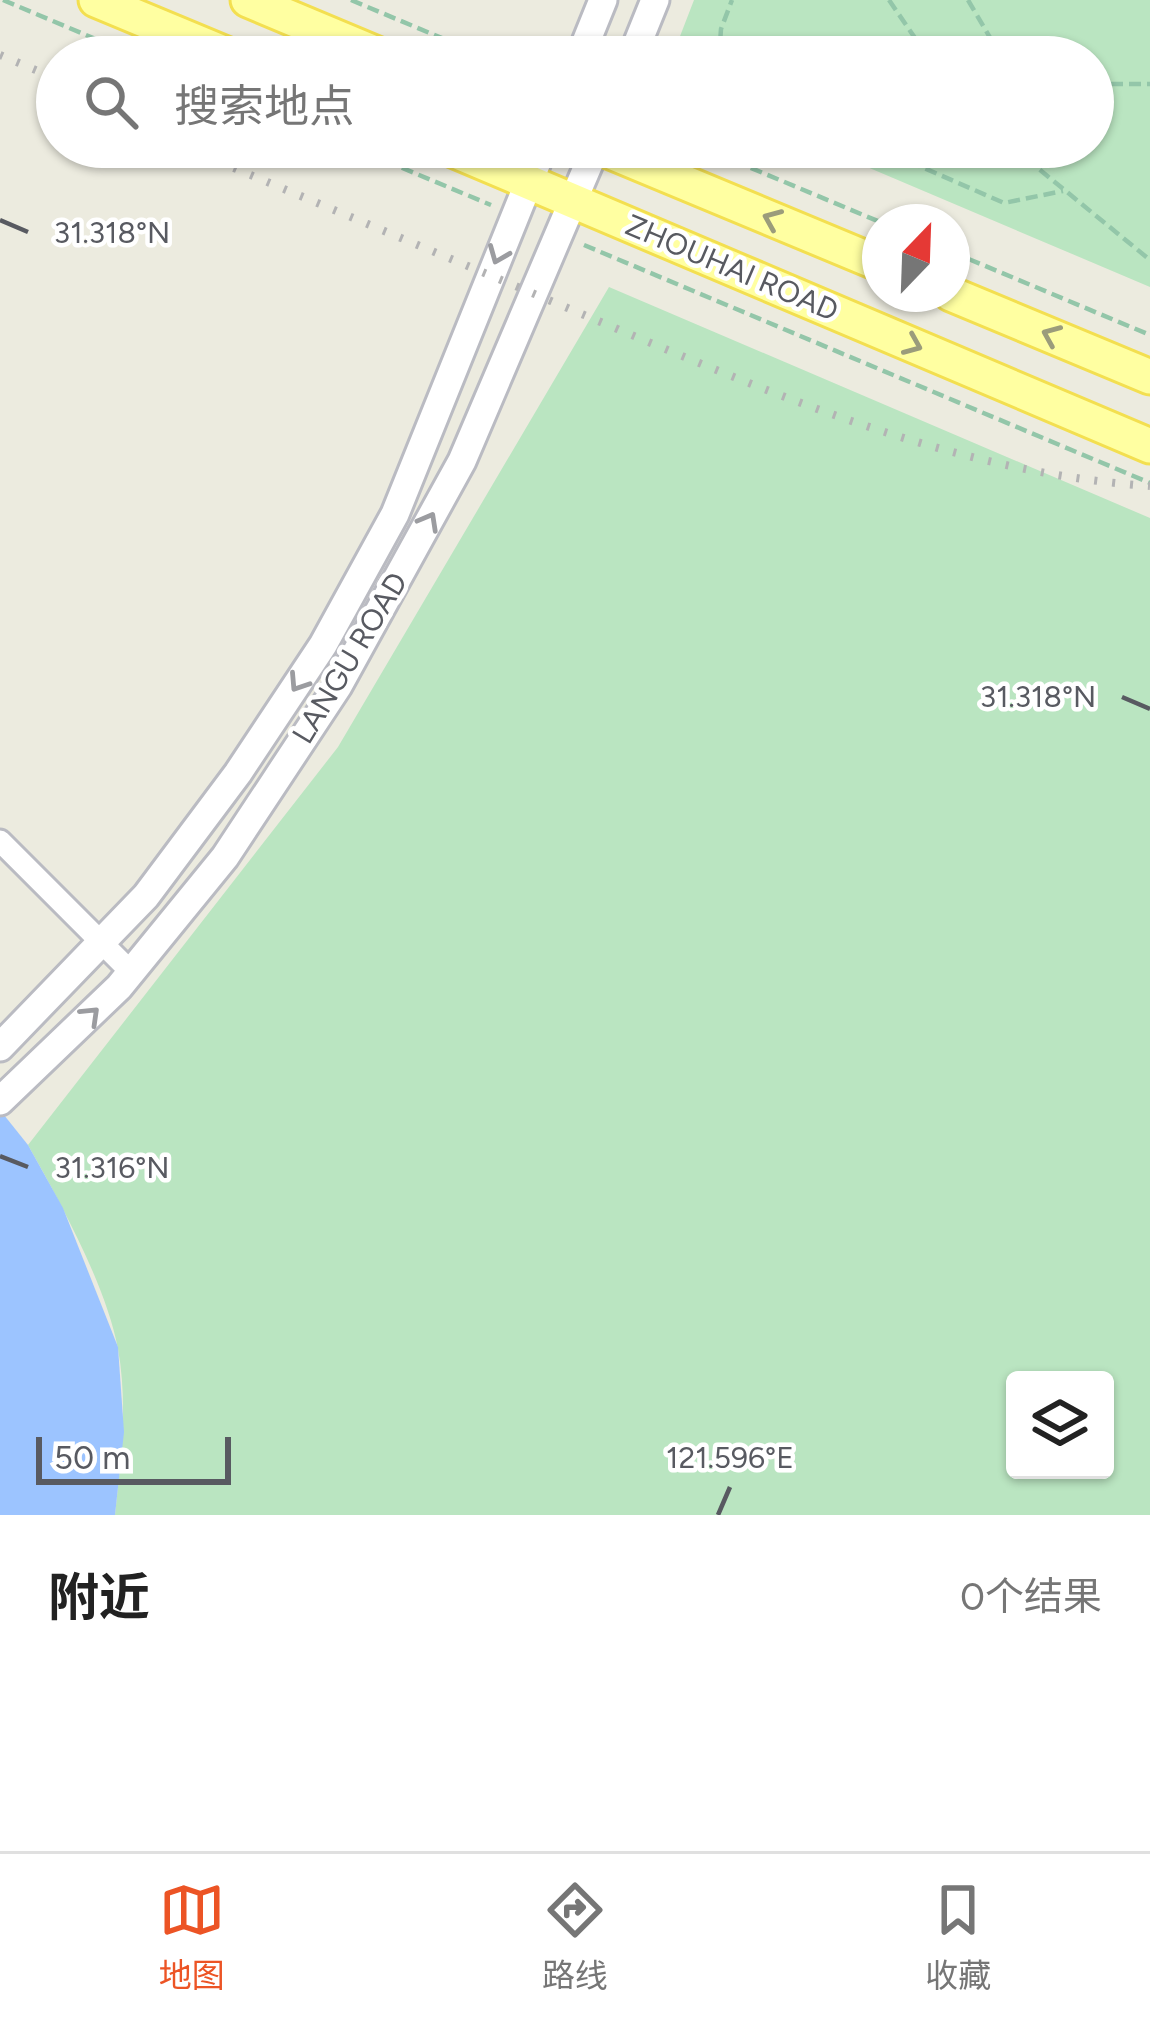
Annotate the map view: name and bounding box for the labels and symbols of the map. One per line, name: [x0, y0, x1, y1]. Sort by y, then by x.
north arrow: [862, 204, 970, 312]
street label: ZHOUHAI ROAD: [620, 206, 844, 329]
one-way arrow: [763, 209, 784, 233]
text: 31.318°N: [54, 214, 170, 251]
one-way arrow: [488, 243, 512, 264]
one-way arrow: [1041, 326, 1063, 350]
one-way arrow: [901, 331, 922, 355]
one-way arrow: [415, 513, 438, 534]
street label: LANGU ROAD: [284, 565, 415, 750]
one-way arrow: [290, 670, 312, 692]
text: 31.318°N: [980, 678, 1096, 715]
one-way arrow: [77, 1007, 99, 1029]
text: 31.316°N: [55, 1149, 169, 1186]
scale bar: [36, 1431, 231, 1484]
text: 121.596°E: [666, 1439, 794, 1476]

